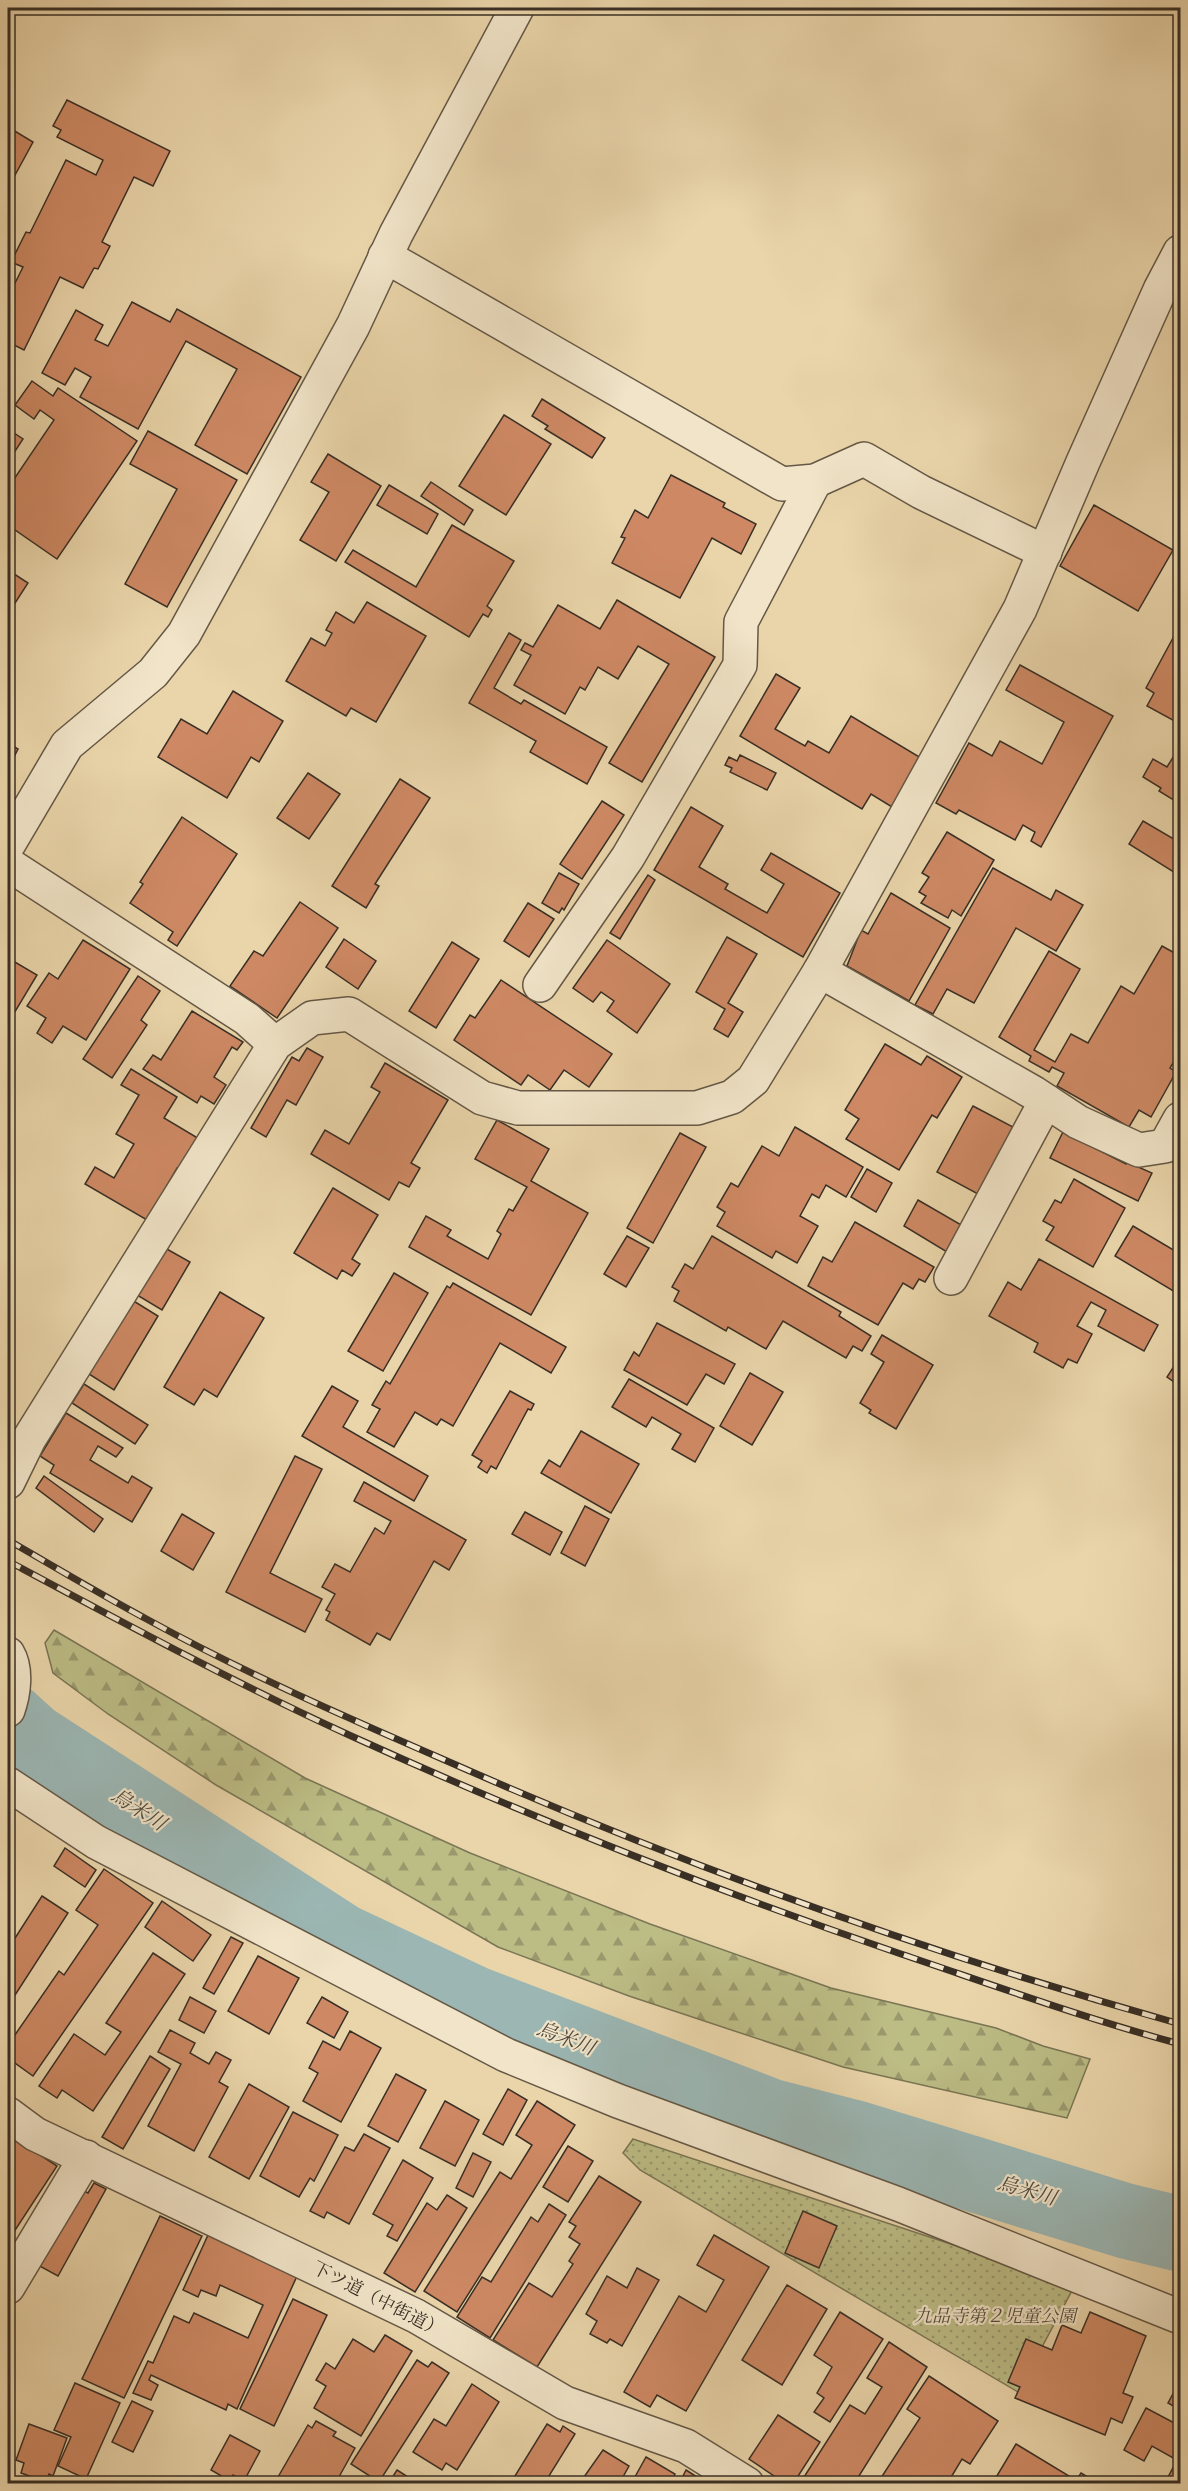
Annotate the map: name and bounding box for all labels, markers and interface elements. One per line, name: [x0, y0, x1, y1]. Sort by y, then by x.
water label: 烏米川: [106, 1783, 172, 1838]
water label: 烏米川: [533, 2017, 600, 2063]
water label: 烏米川: [994, 2171, 1061, 2212]
street label: 下ツ道（中街道）: [308, 2257, 447, 2343]
park label: 九品寺第２児童公園: [914, 2306, 1079, 2329]

